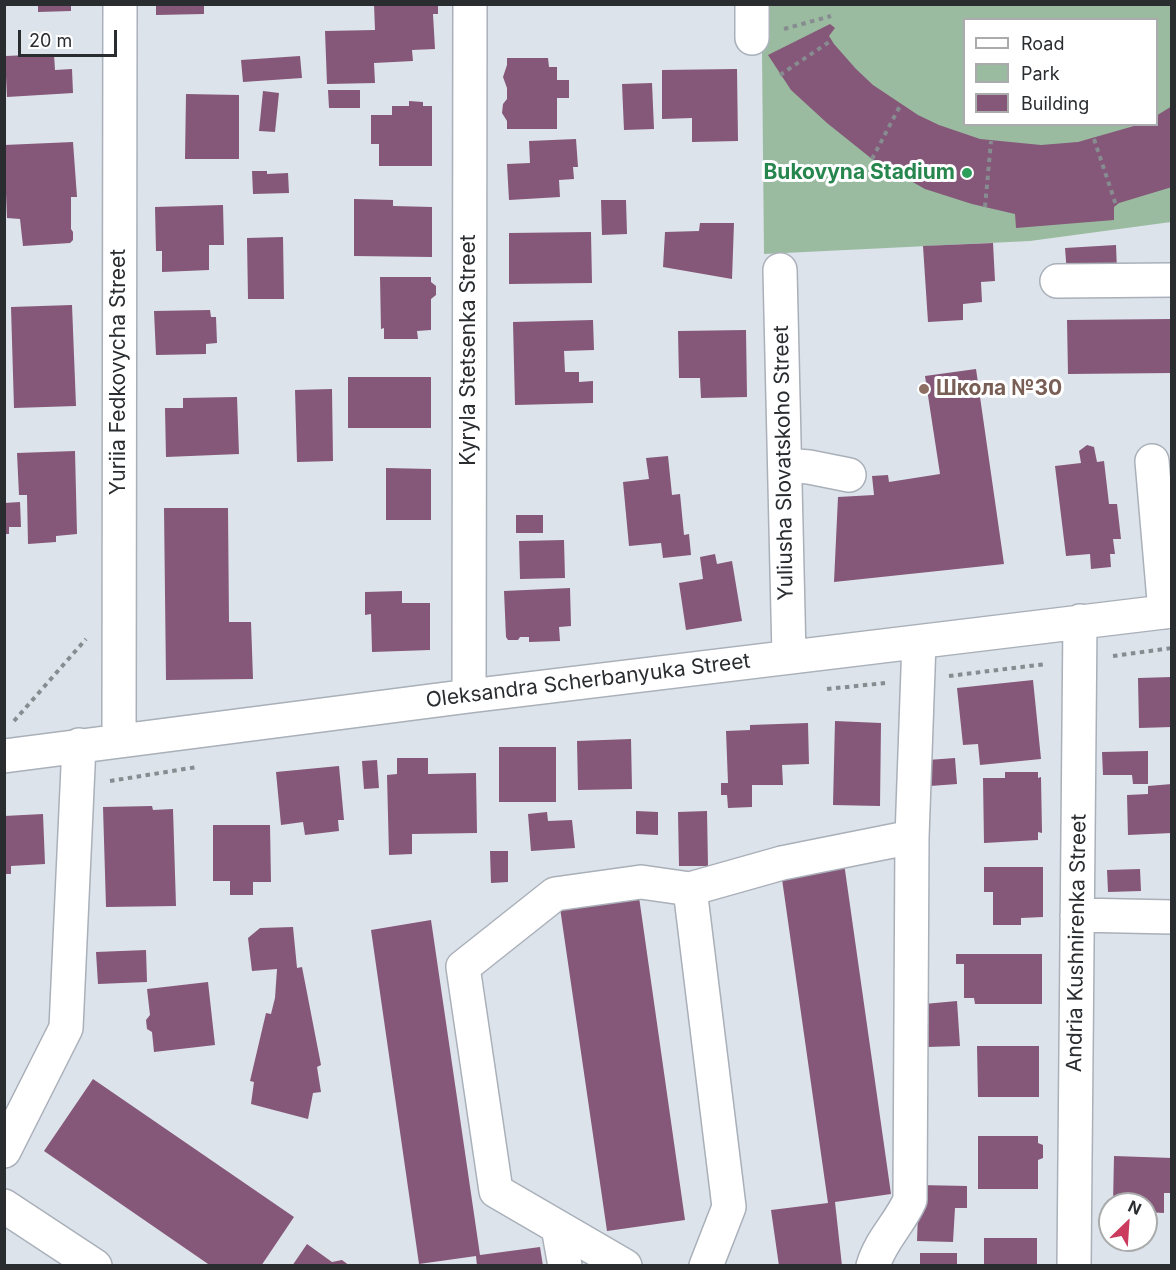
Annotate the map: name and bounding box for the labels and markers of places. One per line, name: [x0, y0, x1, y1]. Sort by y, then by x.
place label: Bukovyna Stadium: [763, 160, 955, 186]
marker: Bukovyna Stadium: [960, 166, 974, 180]
place label: Школа №30: [936, 376, 1062, 402]
marker: Школа №30: [917, 382, 931, 396]

